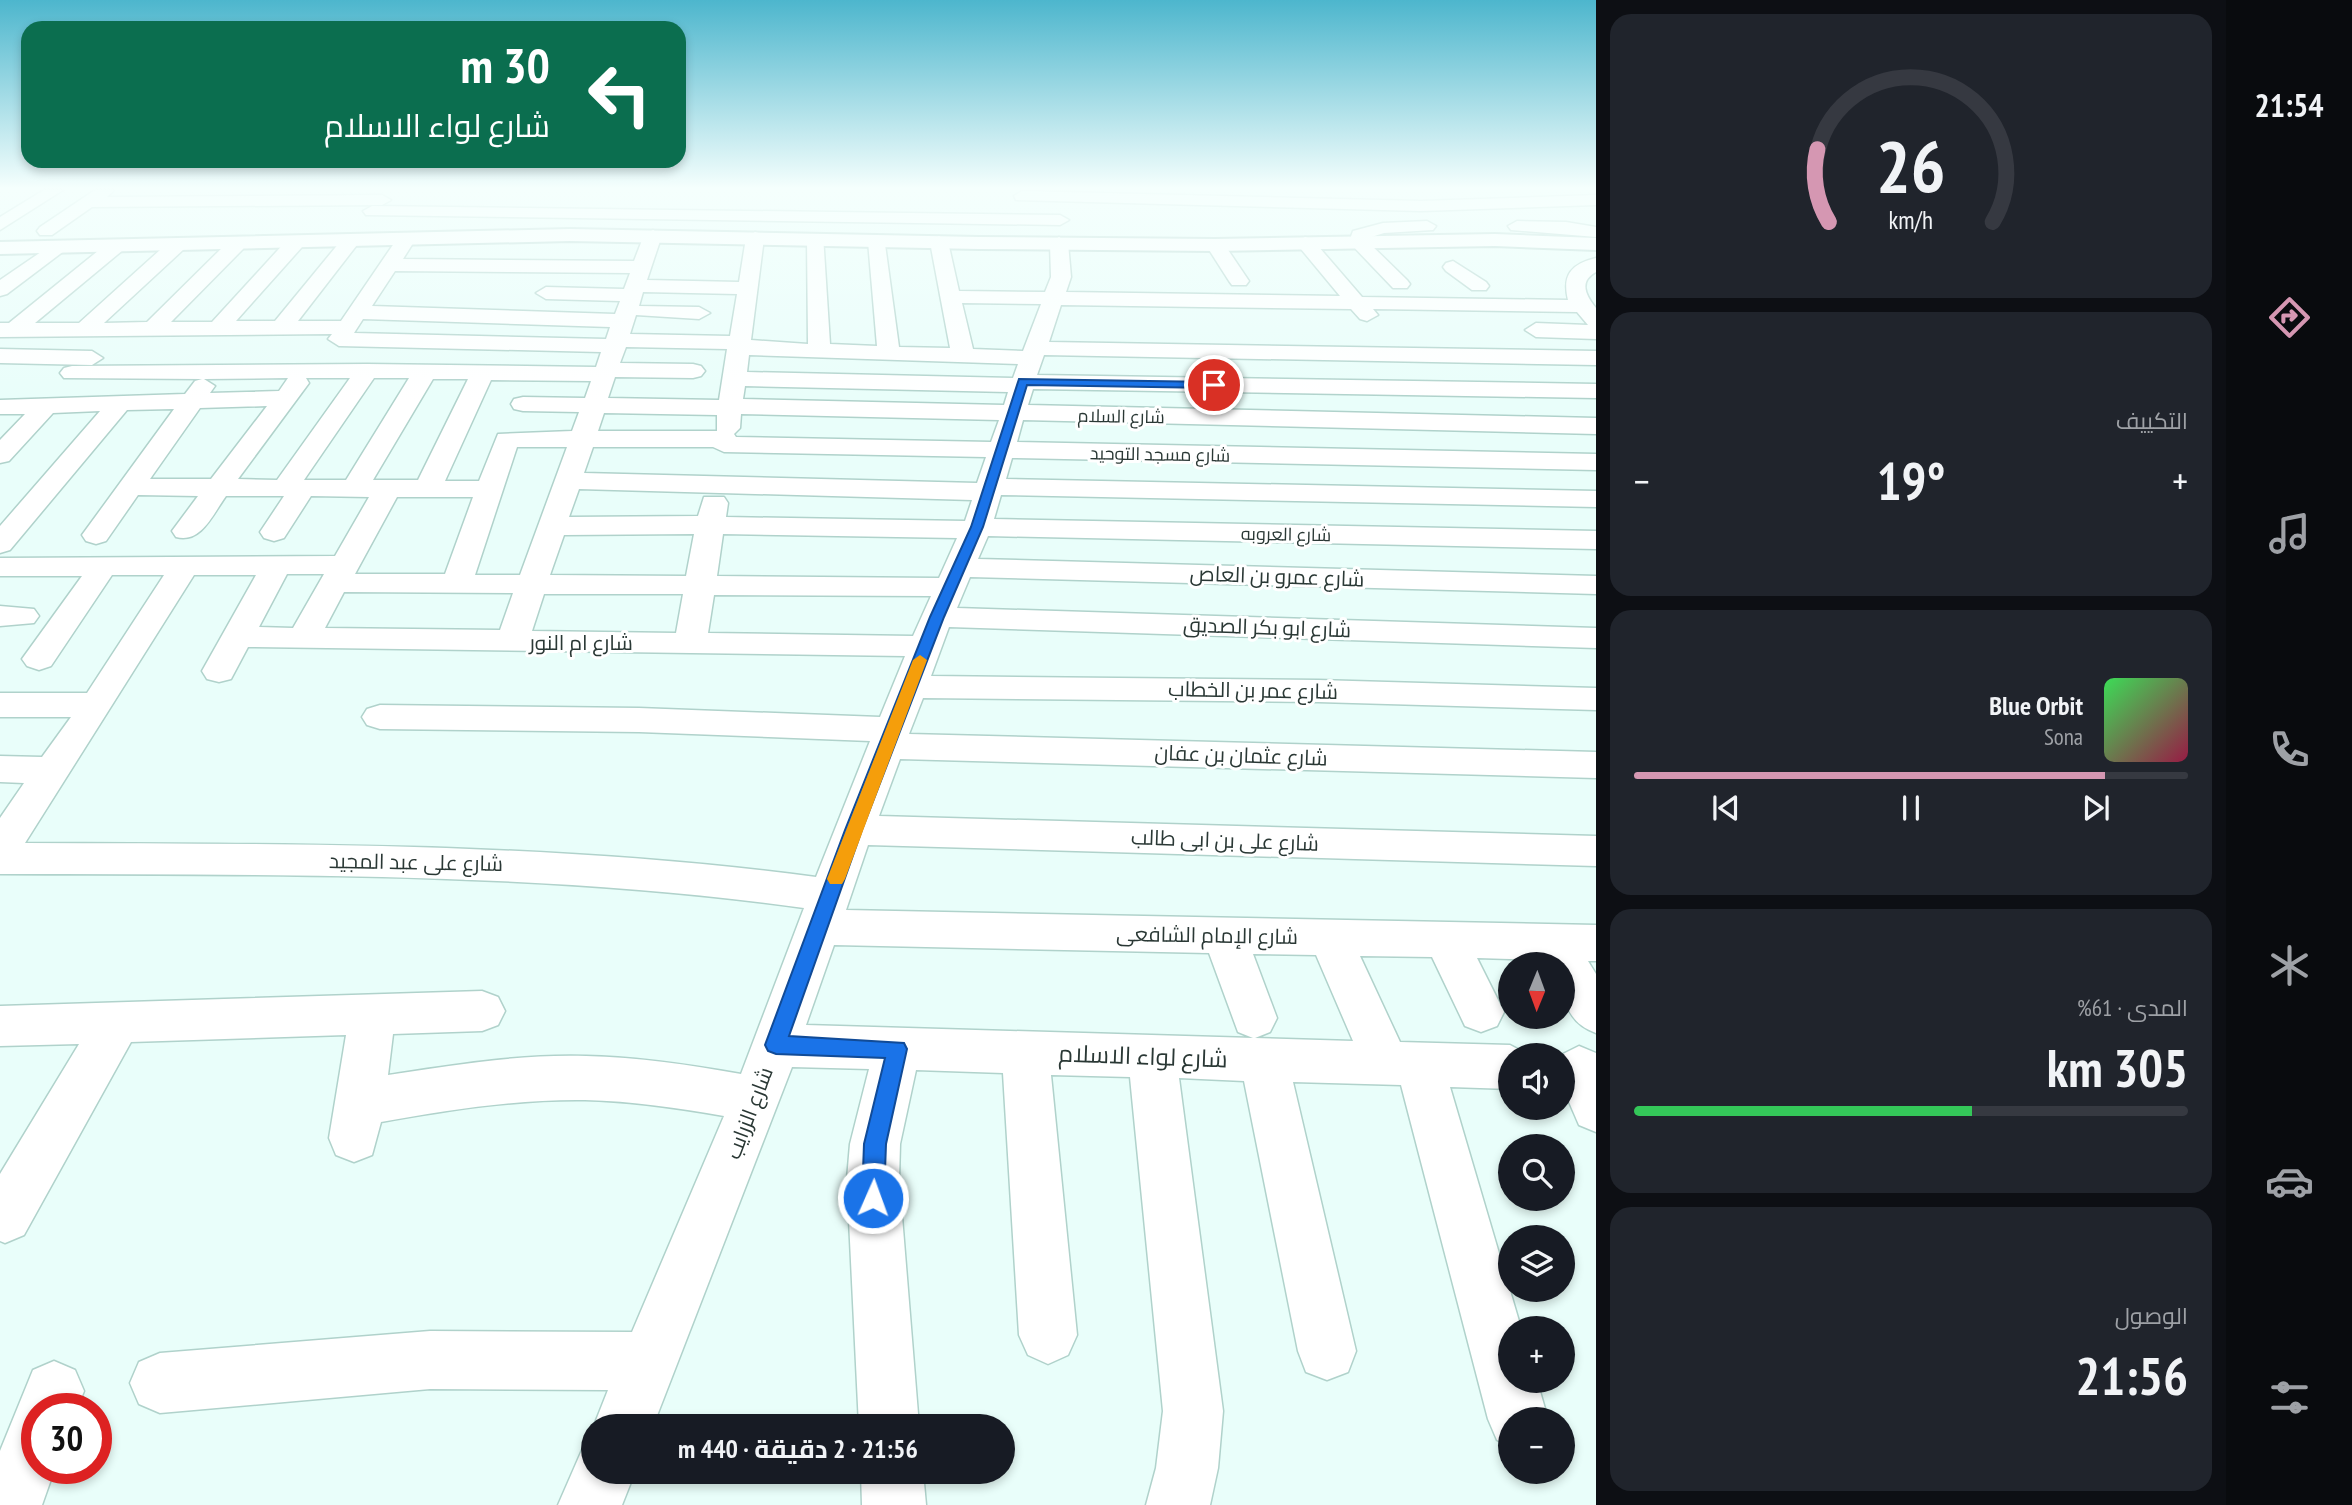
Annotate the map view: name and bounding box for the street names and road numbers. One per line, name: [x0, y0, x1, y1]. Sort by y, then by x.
street label: شارع السلام: [1077, 404, 1165, 429]
street label: شارع مسجد التوحيد: [1090, 441, 1230, 468]
street label: شارع العروبه: [1241, 522, 1331, 547]
street label: شارع عمرو بن العاص: [1189, 559, 1365, 594]
street label: شارع ابو بكر الصديق: [1182, 611, 1351, 644]
street label: شارع ام النور: [528, 629, 633, 657]
street label: شارع عمر بن الخطاب: [1168, 675, 1338, 706]
street label: شارع عثمان بن عفان: [1154, 738, 1328, 773]
street label: شارع على بن ابى طالب: [1131, 823, 1319, 858]
street label: شارع على عبد المجيد: [329, 847, 503, 878]
street label: شارع الإمام الشافعى: [1116, 920, 1298, 951]
street label: شارع لواء الاسلام: [1058, 1038, 1228, 1075]
street label: شارع الزرايب: [719, 1063, 780, 1163]

